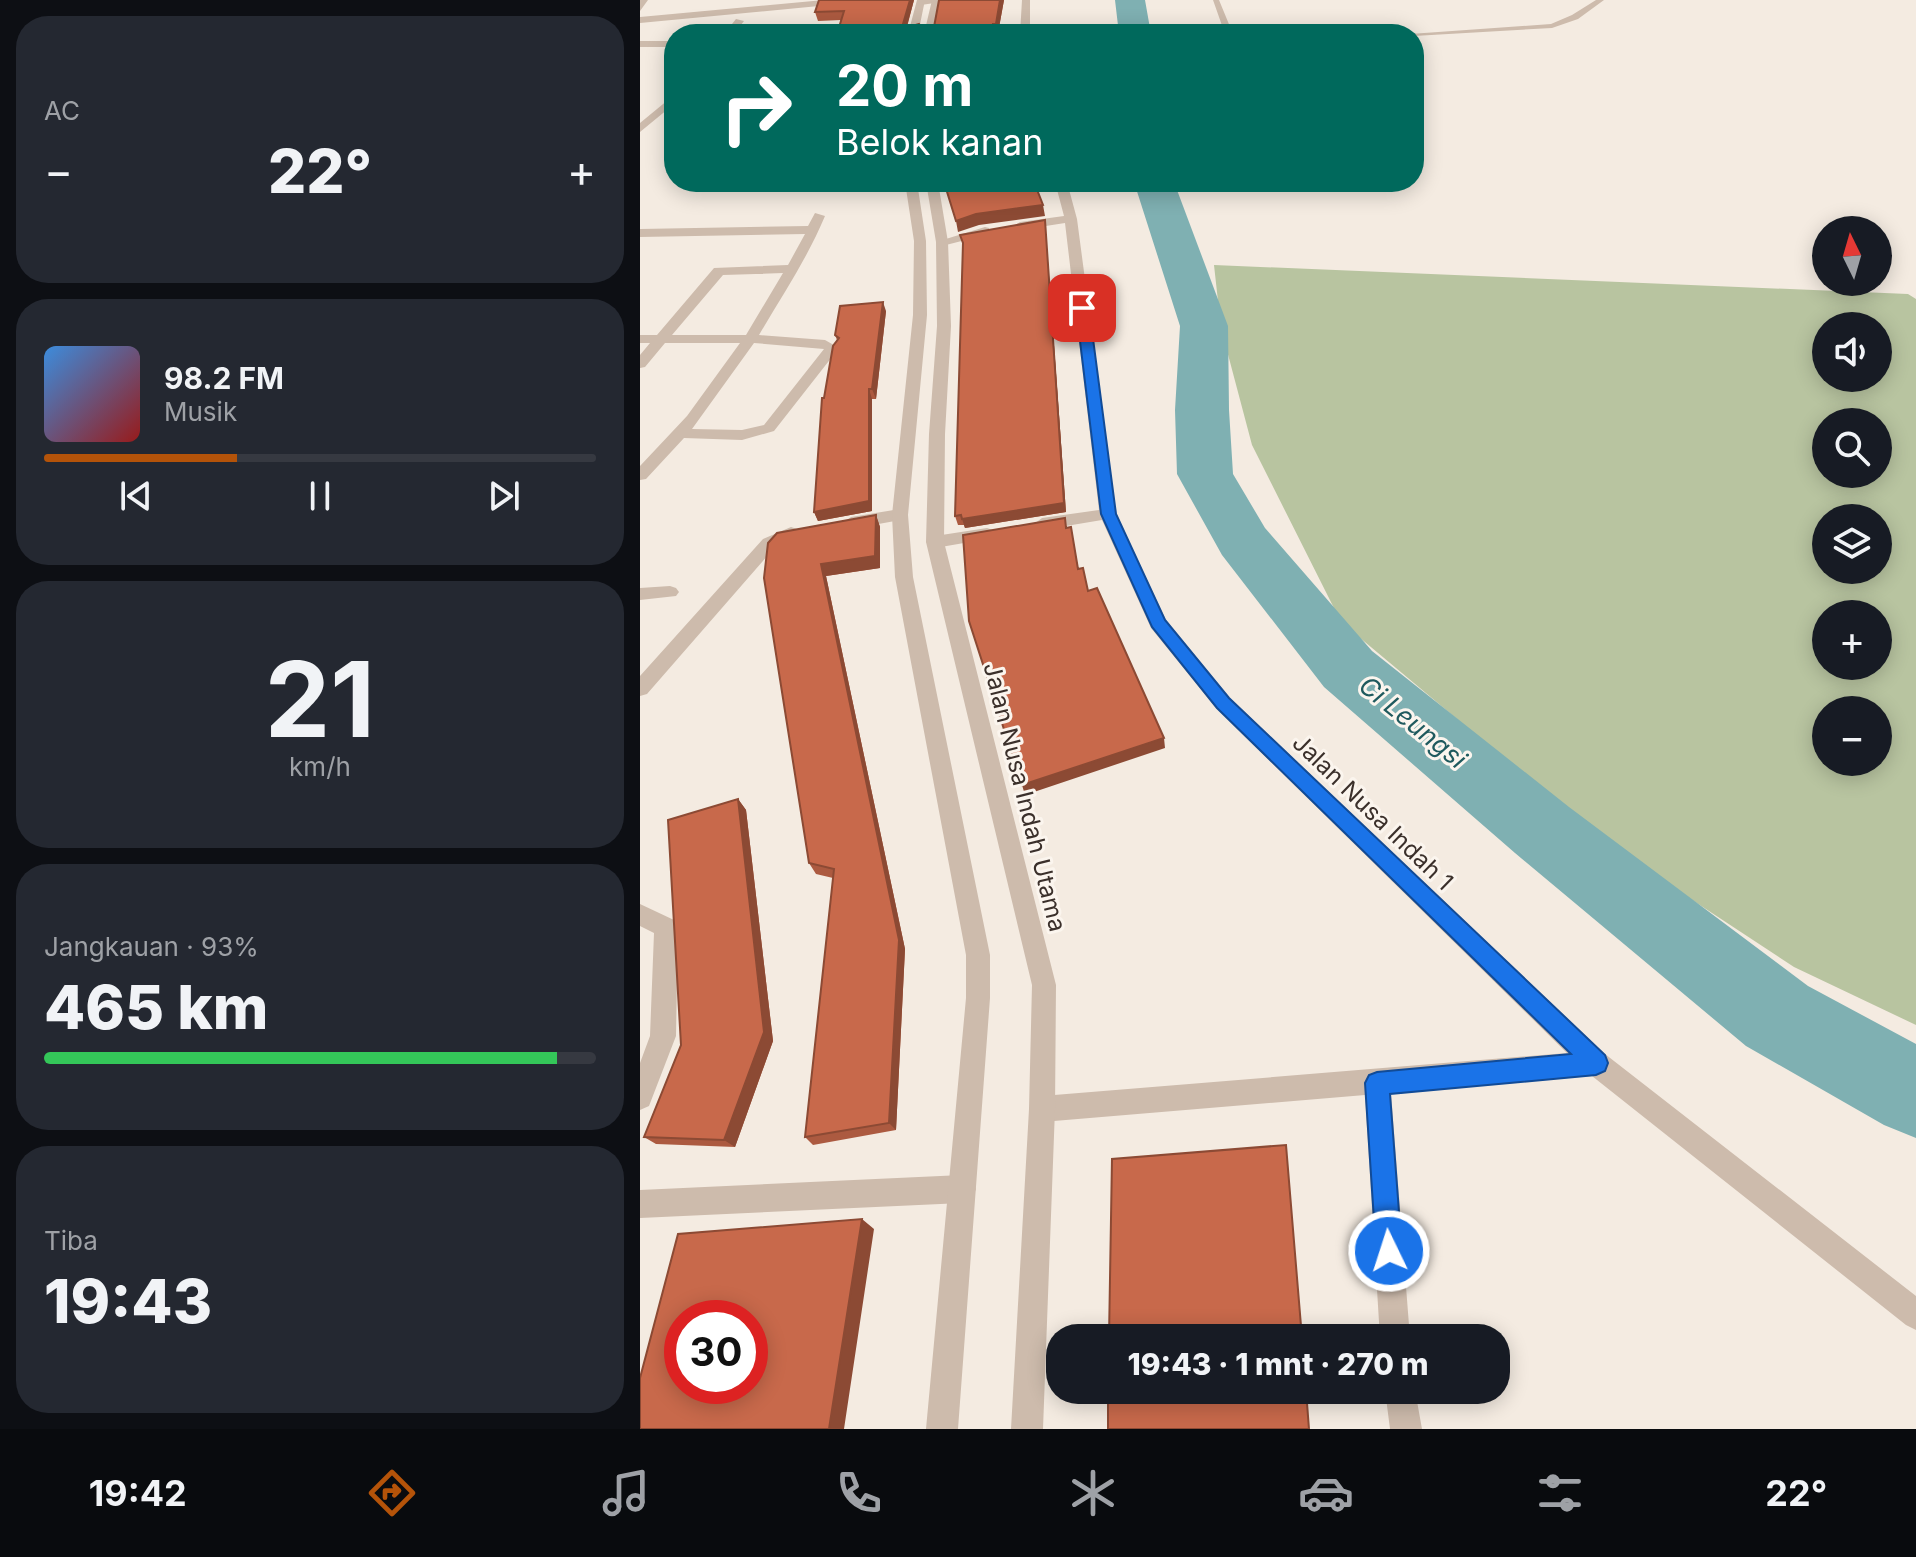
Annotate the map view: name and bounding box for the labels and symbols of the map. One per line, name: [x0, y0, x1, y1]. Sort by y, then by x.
north arrow: [1812, 216, 1892, 296]
pin: [1048, 274, 1116, 342]
street label: Jalan Nusa Indah Utama: [978, 660, 1072, 934]
water label: Ci Leungsi: [1353, 669, 1473, 775]
street label: Jalan Nusa Indah 1: [1287, 728, 1459, 896]
position arrow: [1347, 1209, 1431, 1293]
speed limit sign: 30: [664, 1300, 768, 1404]

